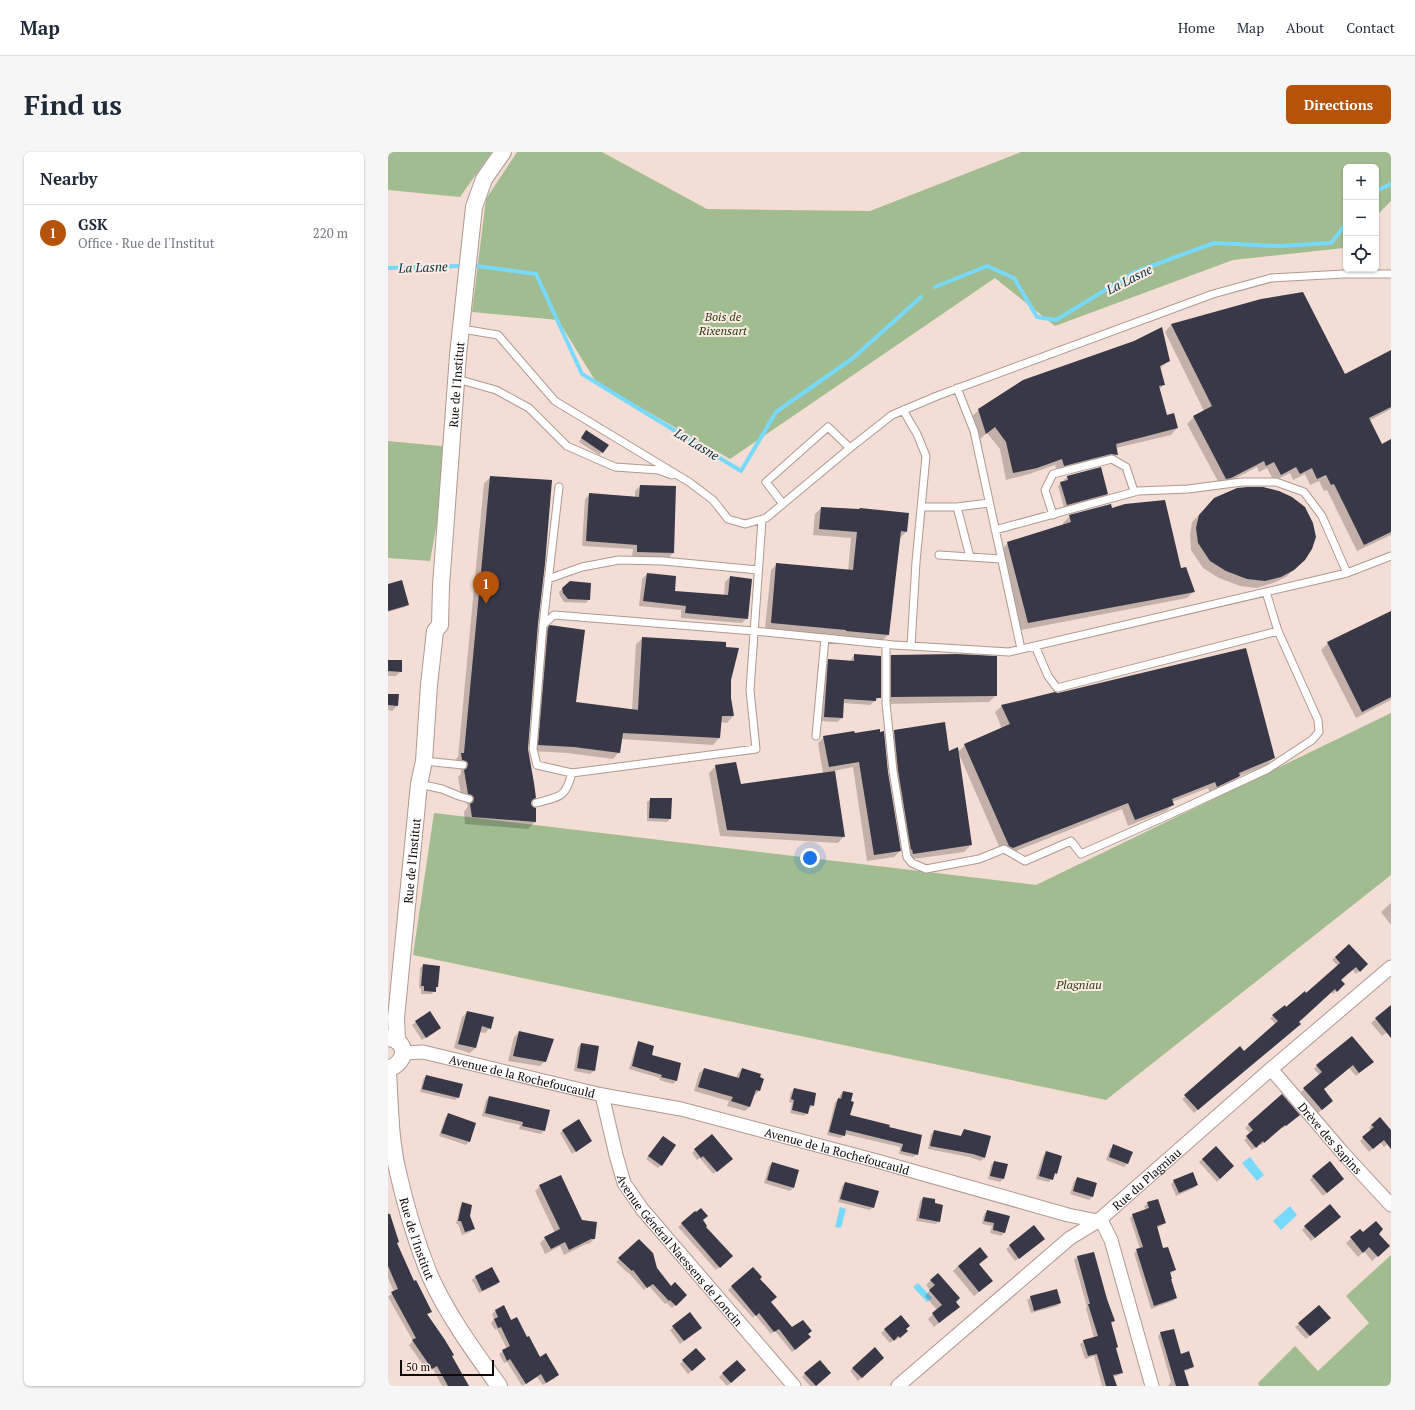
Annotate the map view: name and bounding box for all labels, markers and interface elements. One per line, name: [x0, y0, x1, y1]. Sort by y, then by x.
text: Map: [20, 15, 60, 40]
text: Home: [1178, 18, 1215, 37]
text: Map: [1237, 18, 1264, 37]
text: About: [1286, 18, 1324, 37]
text: Contact: [1346, 18, 1395, 37]
button: Directions: [1286, 85, 1391, 124]
text: Find us: [24, 86, 122, 123]
map controls: [1343, 164, 1379, 272]
button: +: [1343, 164, 1379, 200]
text: Nearby: [40, 167, 98, 190]
button: −: [1343, 200, 1379, 236]
text: GSK: [78, 214, 108, 234]
text: 1: [49, 224, 57, 242]
text: 220 m: [313, 224, 348, 242]
text: Office · Rue de l'Institut: [78, 234, 215, 252]
button: locate: [1343, 236, 1379, 272]
water label: La Lasne: [397, 257, 448, 277]
water label: La Lasne: [1102, 260, 1155, 299]
park label: Bois de Rixensart: [698, 309, 748, 338]
street label: Rue de l'Institut: [445, 340, 467, 428]
water label: La Lasne: [670, 423, 723, 465]
pin: 1: [473, 571, 499, 604]
street label: Rue de l'Institut: [400, 817, 423, 904]
your location: [800, 848, 820, 868]
park label: Plagniau: [1055, 977, 1102, 992]
street label: Avenue de la Rochefoucauld: [448, 1051, 597, 1101]
street label: Drève des Sapins: [1295, 1099, 1366, 1177]
street label: Avenue de la Rochefoucauld: [763, 1124, 912, 1177]
street label: Rue du Plagniau: [1109, 1144, 1184, 1213]
street label: Avenue Général Naessens de Loncin: [614, 1173, 746, 1329]
street label: Rue de l'Institut: [397, 1196, 438, 1283]
scale bar: [400, 1358, 494, 1377]
text: 50 m: [406, 1360, 430, 1374]

